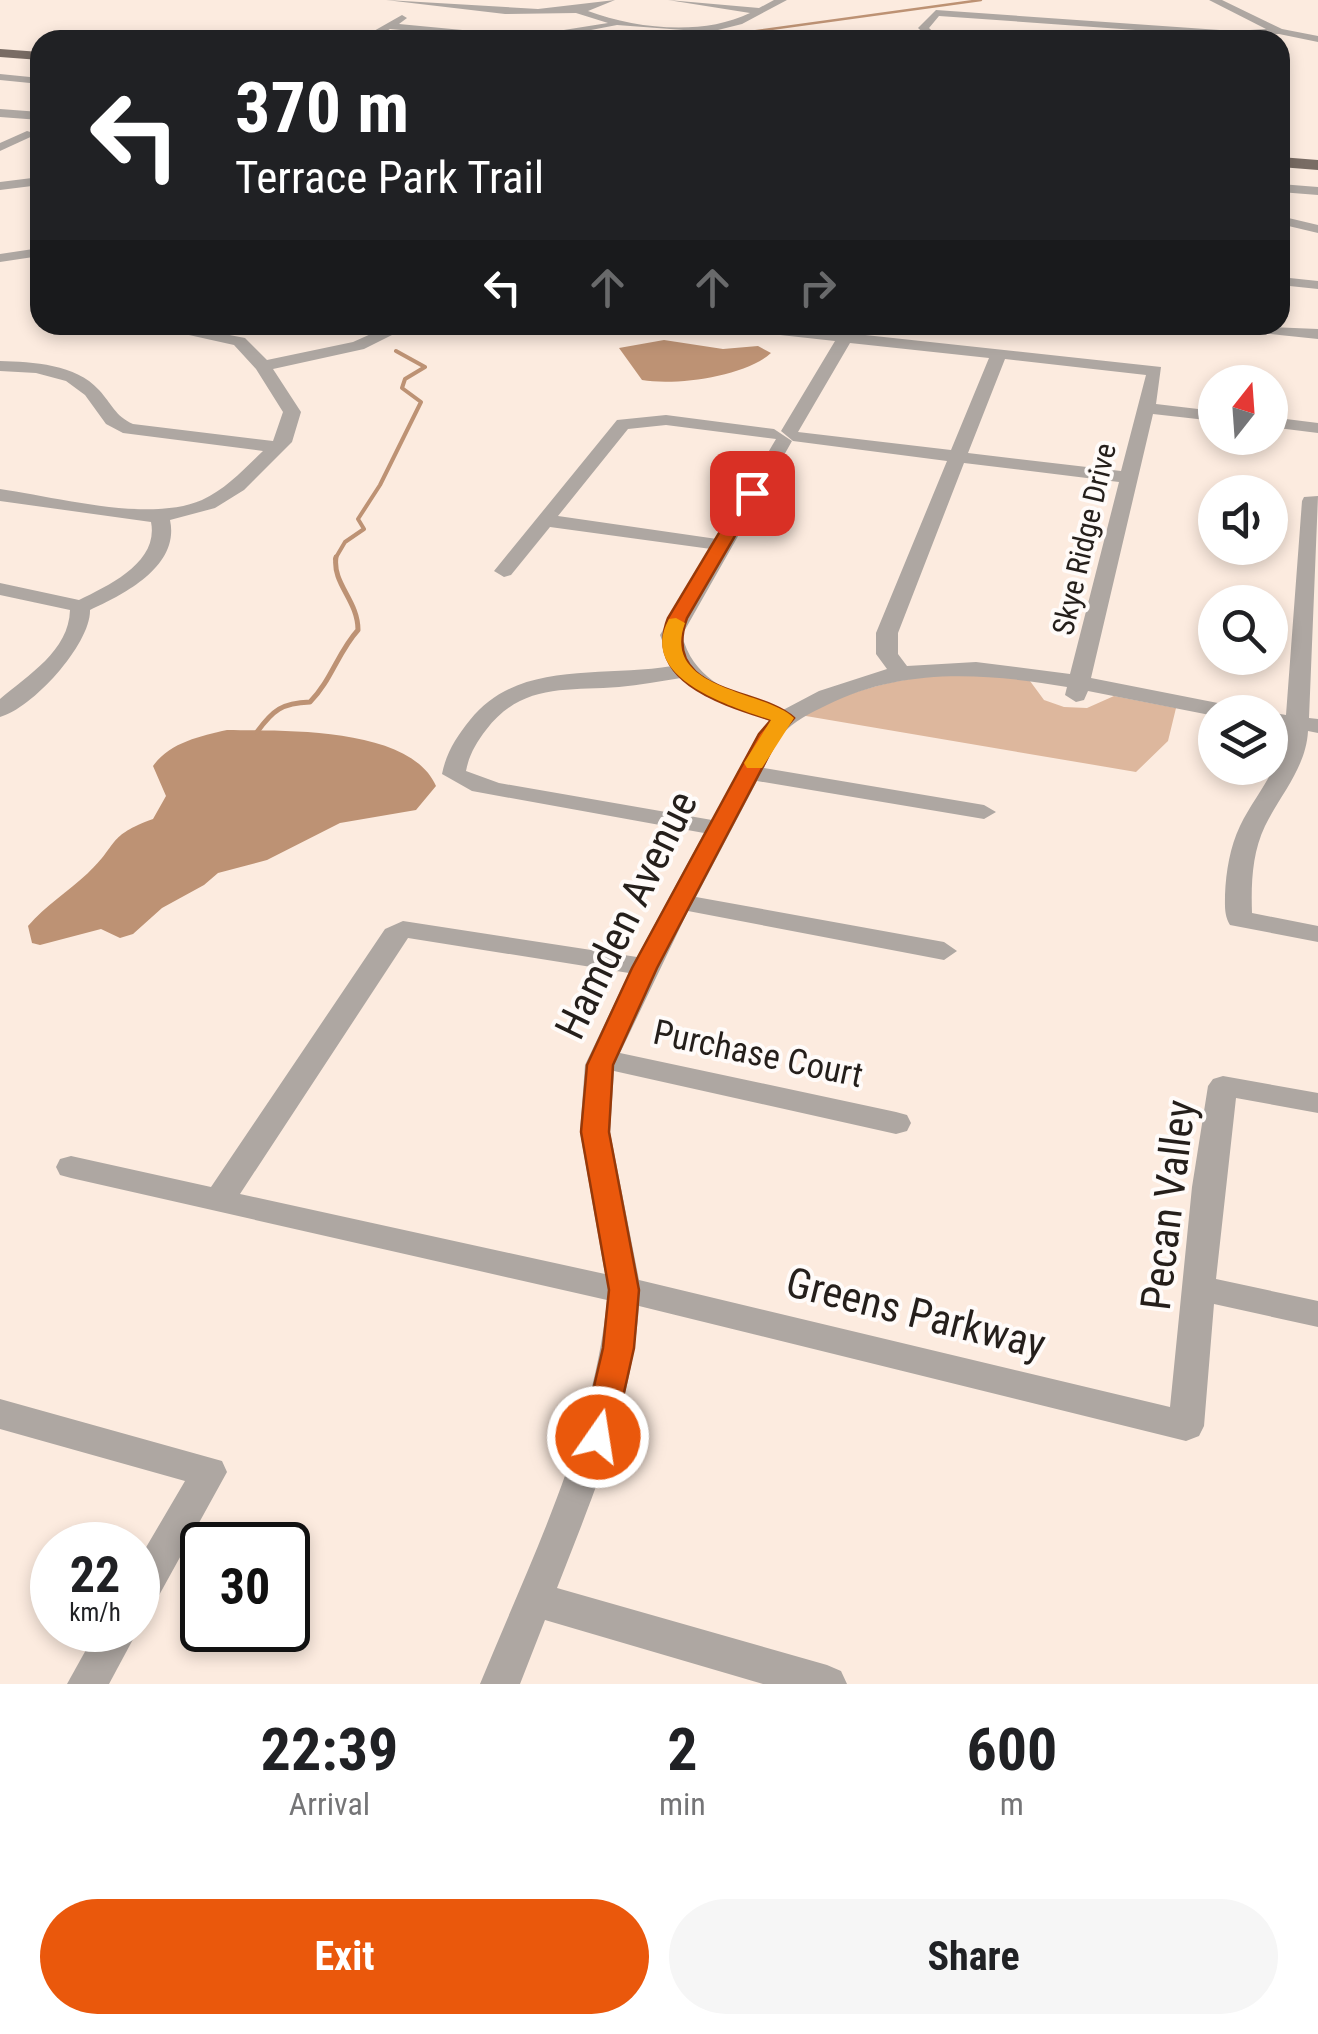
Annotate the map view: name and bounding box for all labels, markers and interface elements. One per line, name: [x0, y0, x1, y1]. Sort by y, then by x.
text: 370 m: [235, 67, 409, 149]
icon: left: [70, 70, 200, 200]
text: Terrace Park Trail: [235, 151, 544, 204]
icon: left: [475, 260, 530, 315]
icon: ahead: [580, 260, 635, 315]
icon: ahead: [685, 260, 740, 315]
icon: right: [790, 260, 845, 315]
north arrow: [1198, 365, 1288, 455]
map controls: [1198, 365, 1288, 785]
street label: Skye Ridge Drive: [1045, 440, 1123, 638]
pin: [710, 451, 795, 536]
icon: arrive: [725, 466, 780, 521]
button: sound: [1198, 475, 1288, 565]
button: search: [1198, 585, 1288, 675]
button: layers: [1198, 695, 1288, 785]
street label: Hamden Avenue: [545, 783, 707, 1047]
street label: Purchase Court: [650, 1012, 866, 1096]
street label: Pecan Valley: [1131, 1097, 1205, 1313]
street label: Greens Parkway: [781, 1257, 1051, 1369]
position arrow: [546, 1385, 650, 1489]
speed limit sign: 30: [180, 1522, 310, 1652]
text: 22: [70, 1546, 120, 1604]
text: km/h: [69, 1598, 121, 1627]
text: 22:39: [261, 1714, 398, 1785]
text: 2: [667, 1714, 698, 1785]
text: 600: [966, 1714, 1057, 1785]
text: Arrival: [289, 1785, 370, 1823]
text: min: [659, 1785, 706, 1823]
text: m: [1000, 1785, 1024, 1823]
button: Exit: [40, 1899, 649, 2014]
button: Share: [669, 1899, 1278, 2014]

